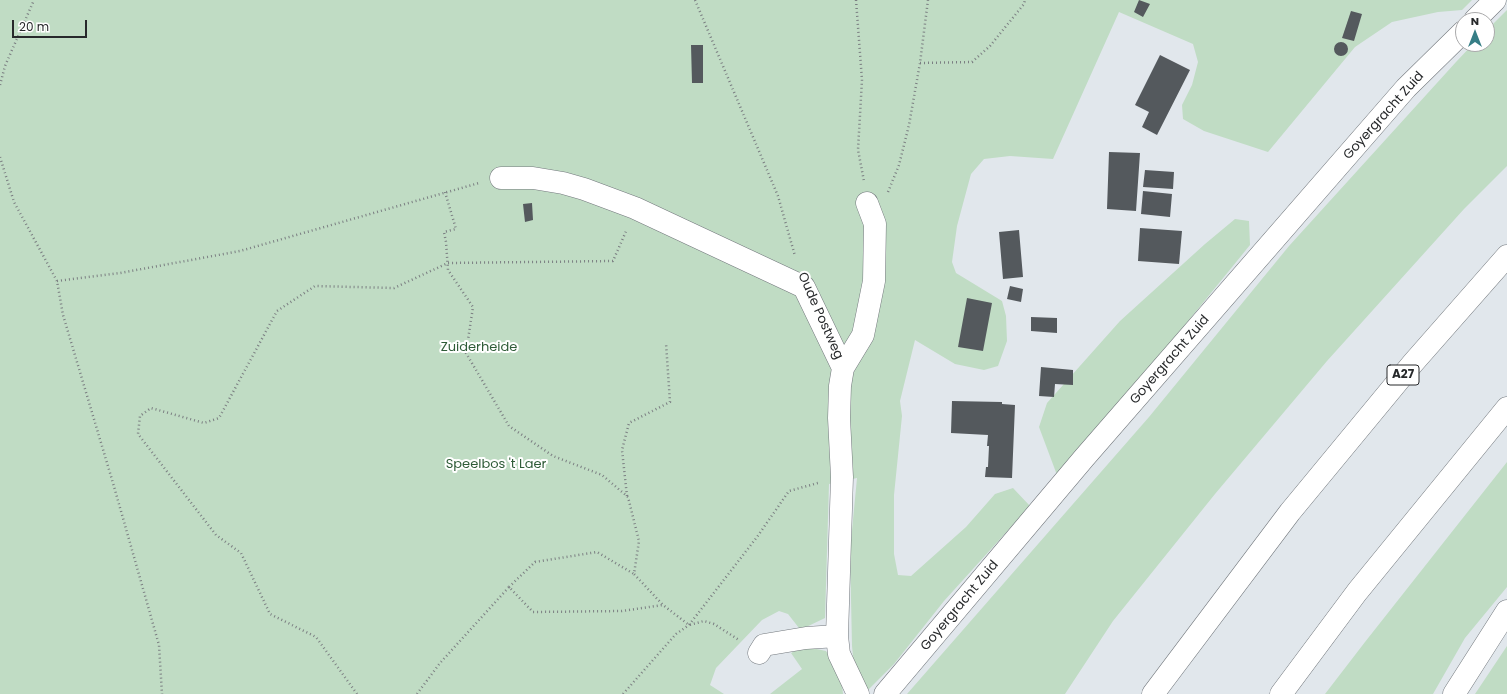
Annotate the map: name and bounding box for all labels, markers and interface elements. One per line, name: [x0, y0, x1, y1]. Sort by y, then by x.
scale bar: [14, 12, 89, 38]
north arrow: [1455, 12, 1495, 52]
text: N: [1471, 13, 1479, 29]
text: 20 m: [19, 18, 49, 35]
street label: Goyergracht Zuid: [1340, 69, 1428, 163]
street label: Oude Postweg: [794, 270, 846, 362]
street label: Goyergracht Zuid: [1127, 312, 1213, 408]
park label: Zuiderheide: [441, 340, 517, 356]
road number: A27: [1387, 365, 1419, 385]
park label: Speelbos 't Laer: [446, 457, 546, 473]
street label: Goyergracht Zuid: [918, 558, 1002, 654]

